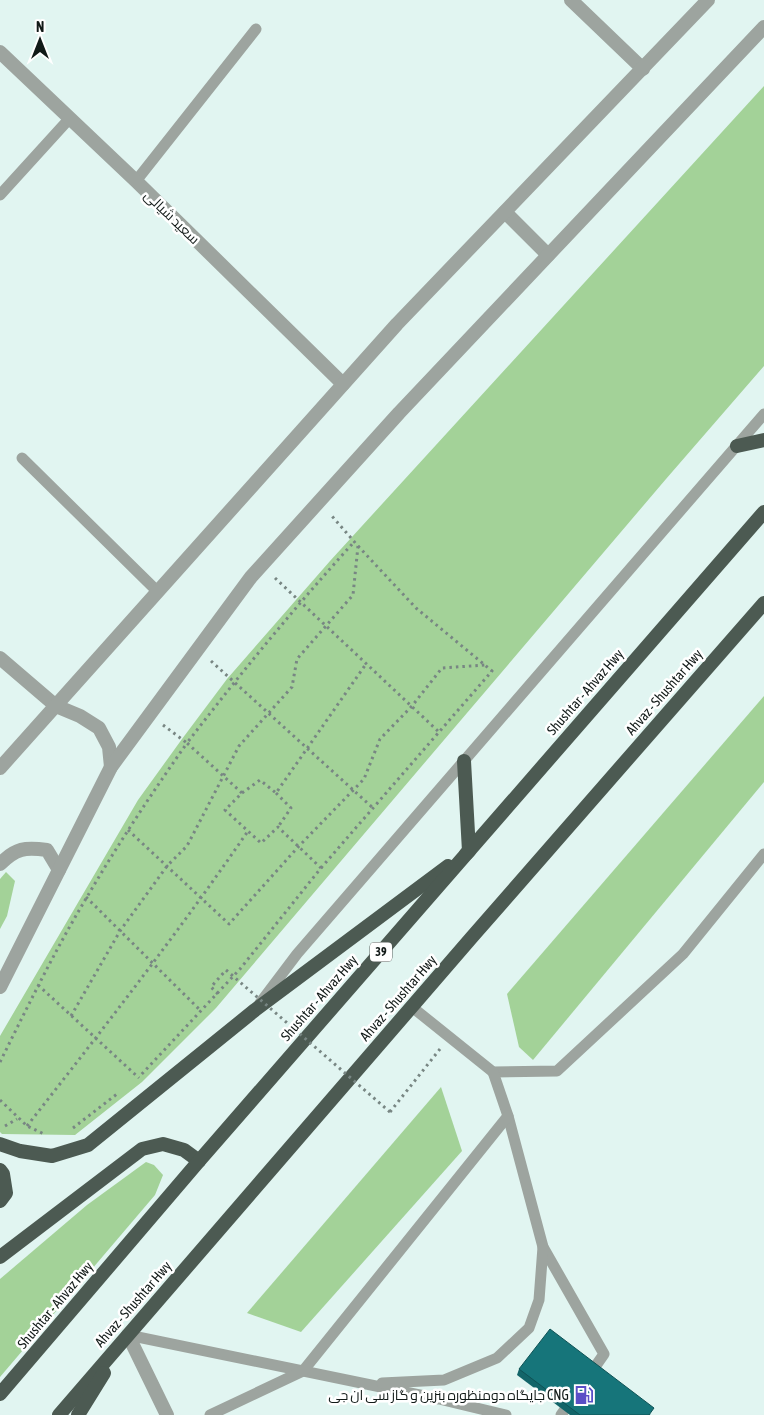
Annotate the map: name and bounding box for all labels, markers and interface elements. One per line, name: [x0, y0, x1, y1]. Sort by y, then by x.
north arrow: [15, 15, 65, 65]
text: N: [36, 19, 44, 35]
street label: سعید شیالی: [141, 187, 203, 247]
street label: Shushtar - Ahvaz Hwy: [543, 646, 627, 738]
street label: Ahvaz - Shushtar Hwy: [622, 646, 706, 738]
road number: 39: [370, 942, 392, 962]
street label: Shushtar - Ahvaz Hwy: [277, 952, 361, 1044]
street label: Ahvaz - Shushtar Hwy: [356, 952, 440, 1044]
street label: Shushtar - Ahvaz Hwy: [14, 1258, 96, 1352]
street label: Ahvaz - Shushtar Hwy: [91, 1258, 175, 1350]
fuel station icon: جایگاه دومنظوره بنزین و گاز سی ان جی CNG: [573, 1384, 595, 1406]
place label: جایگاه دومنظوره بنزین و گاز سی ان جی CNG: [328, 1387, 569, 1403]

